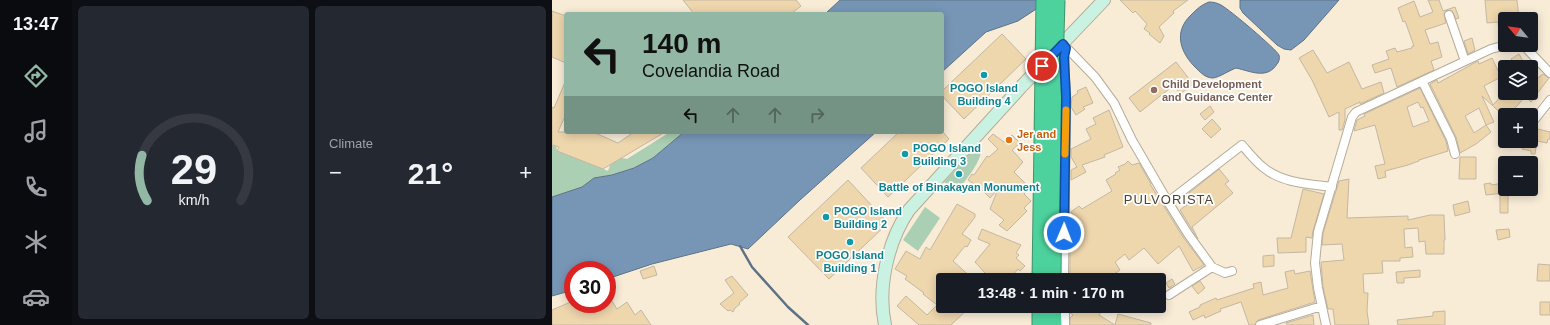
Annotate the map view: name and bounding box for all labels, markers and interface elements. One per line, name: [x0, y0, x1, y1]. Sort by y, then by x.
north arrow: [1498, 12, 1538, 52]
map controls: [1498, 12, 1538, 196]
text: 13:47: [13, 14, 59, 34]
icon: left: [576, 28, 628, 80]
text: 140 m: [642, 28, 721, 59]
pin: [1025, 49, 1059, 83]
icon: arrive: [1031, 55, 1053, 77]
button: layers: [1498, 60, 1538, 100]
text: Covelandia Road: [642, 61, 780, 81]
icon: directions: [22, 62, 50, 90]
marker: POGO Island Building 4: [979, 70, 989, 80]
place label: Child Development and Guidance Center: [1162, 78, 1273, 103]
place label: POGO Island Building 4: [950, 82, 1018, 107]
marker: Child Development and Guidance Center: [1149, 85, 1159, 95]
icon: left: [680, 104, 702, 126]
icon: ahead: [722, 104, 744, 126]
icon: ahead: [764, 104, 786, 126]
icon: right: [806, 104, 828, 126]
button: +: [1498, 108, 1538, 148]
icon: music: [22, 117, 50, 145]
place label: Jer and Jess: [1017, 128, 1056, 153]
marker: Jer and Jess: [1004, 135, 1014, 145]
text: Climate: [329, 136, 373, 151]
place label: POGO Island Building 3: [913, 142, 981, 167]
text: 29: [170, 145, 217, 192]
marker: POGO Island Building 3: [900, 149, 910, 159]
button: −: [1498, 156, 1538, 196]
text: 21°: [408, 157, 453, 190]
text: −: [329, 160, 342, 185]
text: +: [519, 160, 532, 185]
marker: Battle of Binakayan Monument: [954, 169, 964, 179]
icon: phone: [22, 173, 50, 201]
place label: Battle of Binakayan Monument: [879, 181, 1040, 193]
text: km/h: [178, 191, 209, 207]
district label: PULVORISTA: [1124, 192, 1214, 207]
place label: POGO Island Building 2: [834, 205, 902, 230]
marker: POGO Island Building 2: [821, 212, 831, 222]
position arrow: [1043, 212, 1085, 254]
icon: climate: [22, 228, 50, 256]
marker: POGO Island Building 1: [845, 237, 855, 247]
place label: POGO Island Building 1: [816, 249, 884, 274]
speed limit sign: 30: [564, 261, 616, 313]
icon: car: [22, 283, 50, 311]
text: 13:48 · 1 min · 170 m: [978, 284, 1124, 301]

